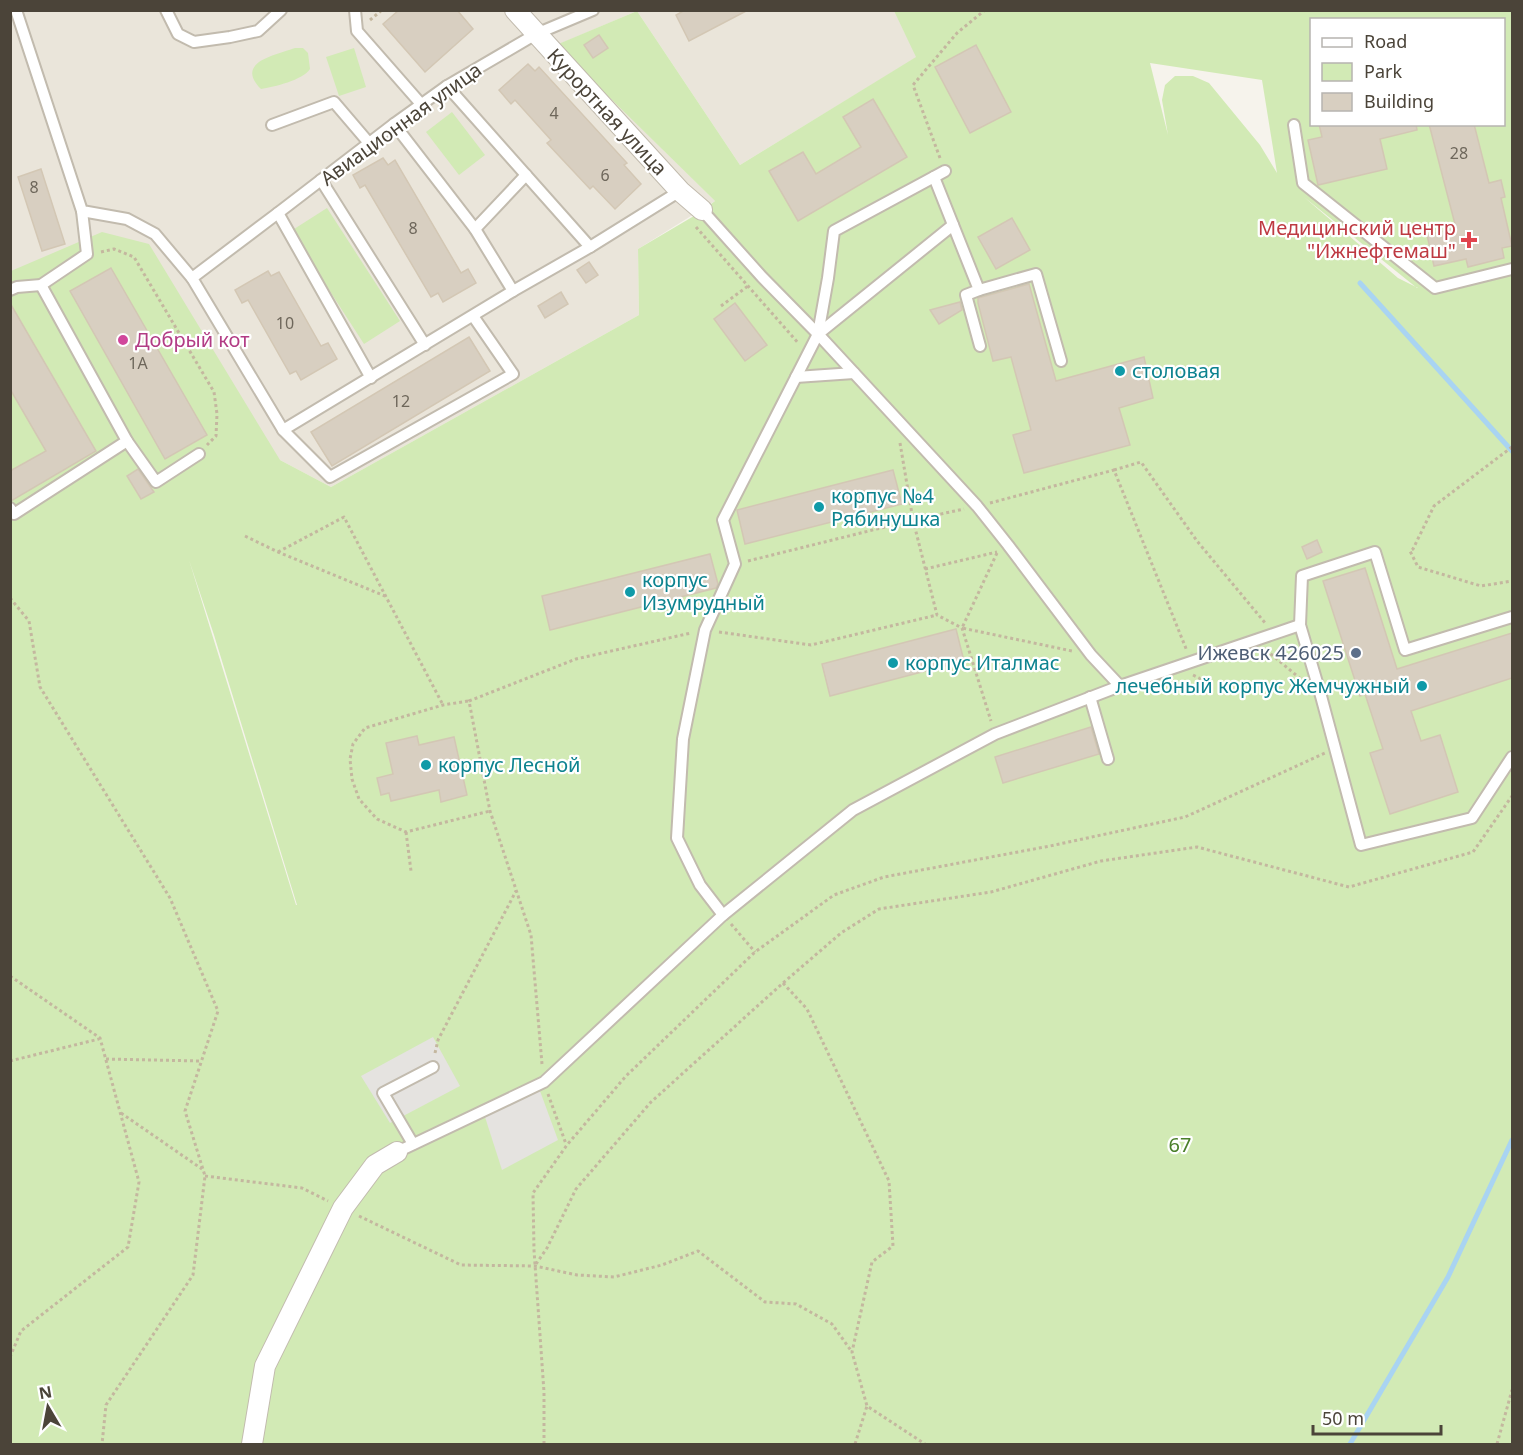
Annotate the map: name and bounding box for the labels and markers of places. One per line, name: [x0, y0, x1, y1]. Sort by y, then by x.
place label: Медицинский центр "Ижнефтемаш": [1258, 214, 1456, 264]
marker: Медицинский центр "Ижнефтемаш": [1460, 231, 1478, 249]
place label: Добрый кот: [135, 326, 250, 353]
marker: Добрый кот: [116, 333, 130, 347]
place label: столовая: [1132, 357, 1220, 384]
marker: столовая: [1113, 364, 1127, 378]
place label: корпус №4 Рябинушка: [831, 482, 940, 532]
marker: корпус №4 Рябинушка: [812, 500, 826, 514]
place label: корпус Изумрудный: [642, 566, 765, 616]
marker: корпус Изумрудный: [623, 585, 637, 599]
place label: Ижевск 426025: [1197, 639, 1344, 666]
marker: Ижевск 426025: [1349, 646, 1363, 660]
place label: корпус Италмас: [905, 649, 1060, 676]
marker: корпус Италмас: [886, 656, 900, 670]
place label: лечебный корпус Жемчужный: [1116, 672, 1410, 699]
marker: лечебный корпус Жемчужный: [1415, 679, 1429, 693]
place label: корпус Лесной: [438, 751, 580, 778]
marker: корпус Лесной: [419, 758, 433, 772]

